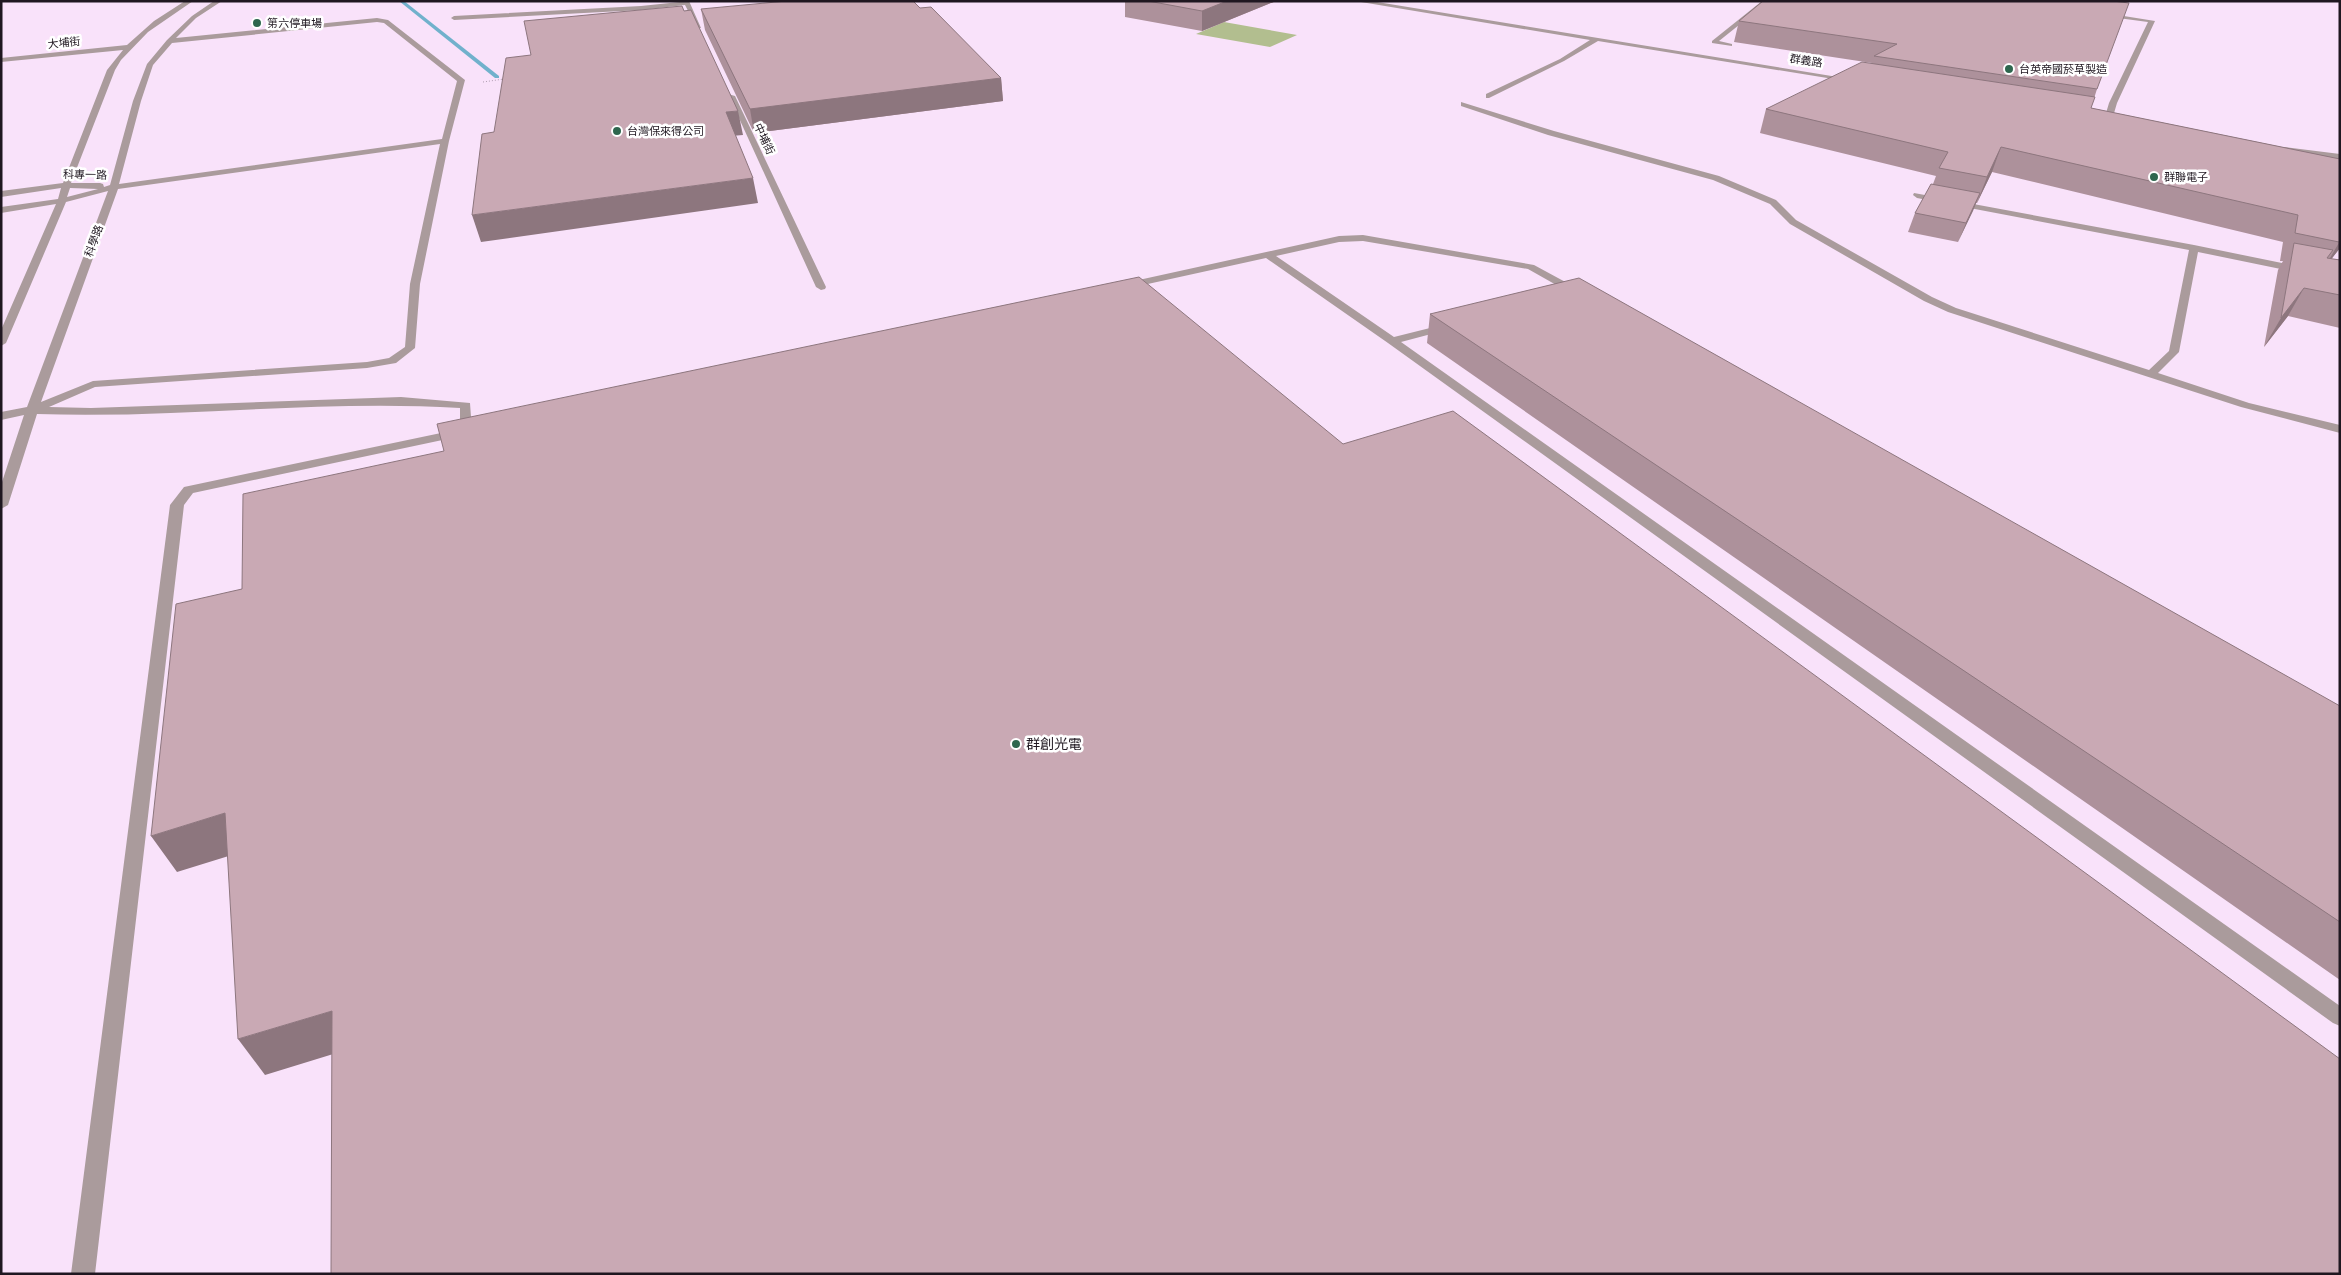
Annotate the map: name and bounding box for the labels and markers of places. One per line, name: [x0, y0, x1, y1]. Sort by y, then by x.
marker: 第六停車場: [251, 17, 263, 29]
place label: 第六停車場: [267, 17, 322, 30]
marker: 台英帝國菸草製造: [2003, 63, 2015, 75]
place label: 台英帝國菸草製造: [2019, 63, 2107, 76]
marker: 台灣保來得公司: [611, 125, 623, 137]
place label: 台灣保來得公司: [627, 125, 704, 138]
marker: 群聯電子: [2148, 171, 2160, 183]
place label: 群聯電子: [2164, 171, 2208, 184]
place label: 群創光電: [1026, 736, 1082, 753]
marker: 群創光電: [1010, 738, 1022, 750]

